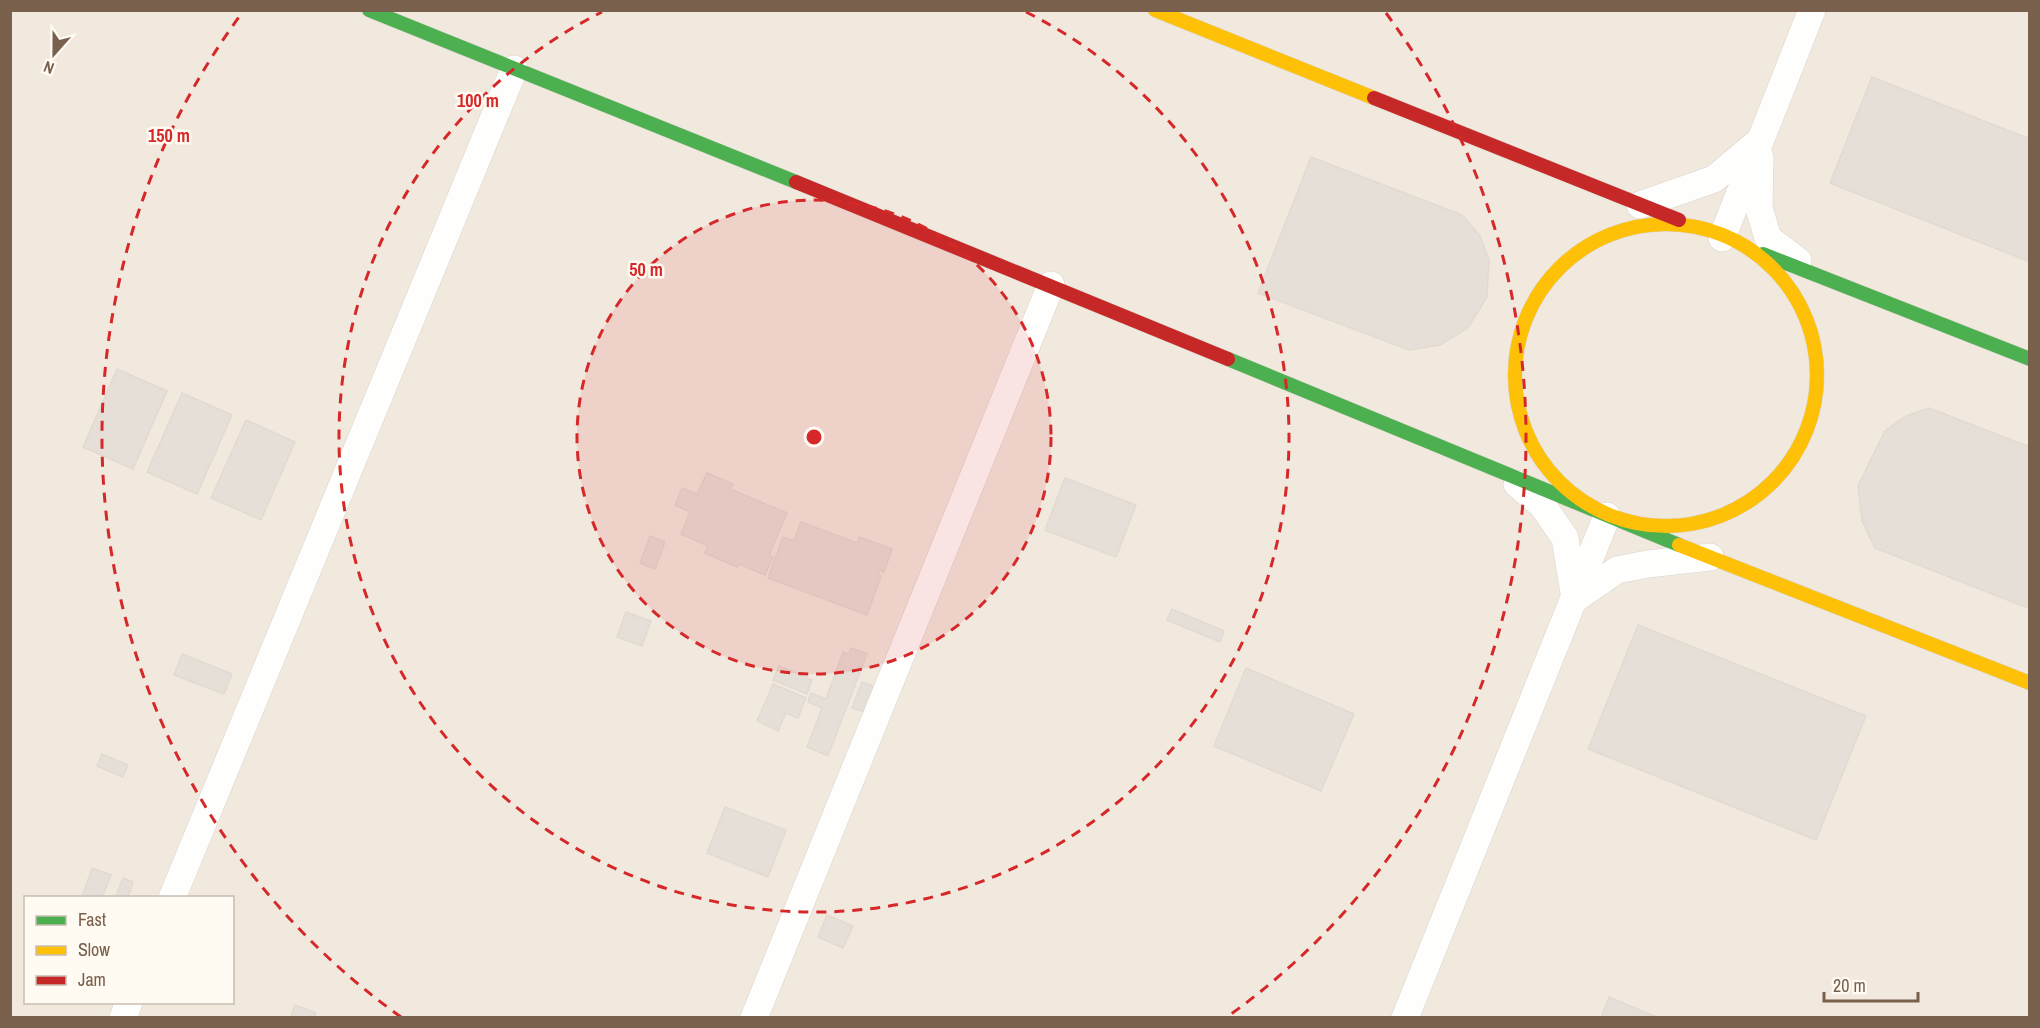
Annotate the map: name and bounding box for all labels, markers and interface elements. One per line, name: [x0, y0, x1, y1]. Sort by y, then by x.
north arrow: [24, 24, 84, 84]
text: N: [40, 56, 57, 80]
text: 100 m: [457, 88, 499, 113]
text: 150 m: [148, 123, 190, 148]
text: 50 m: [629, 257, 663, 282]
centre of rings: [804, 427, 824, 447]
legend: [24, 896, 234, 1004]
text: Fast: [78, 907, 106, 932]
text: Slow: [78, 937, 110, 962]
scale bar: [1824, 965, 1918, 1003]
text: Jam: [78, 967, 106, 992]
text: 20 m: [1833, 973, 1866, 998]

